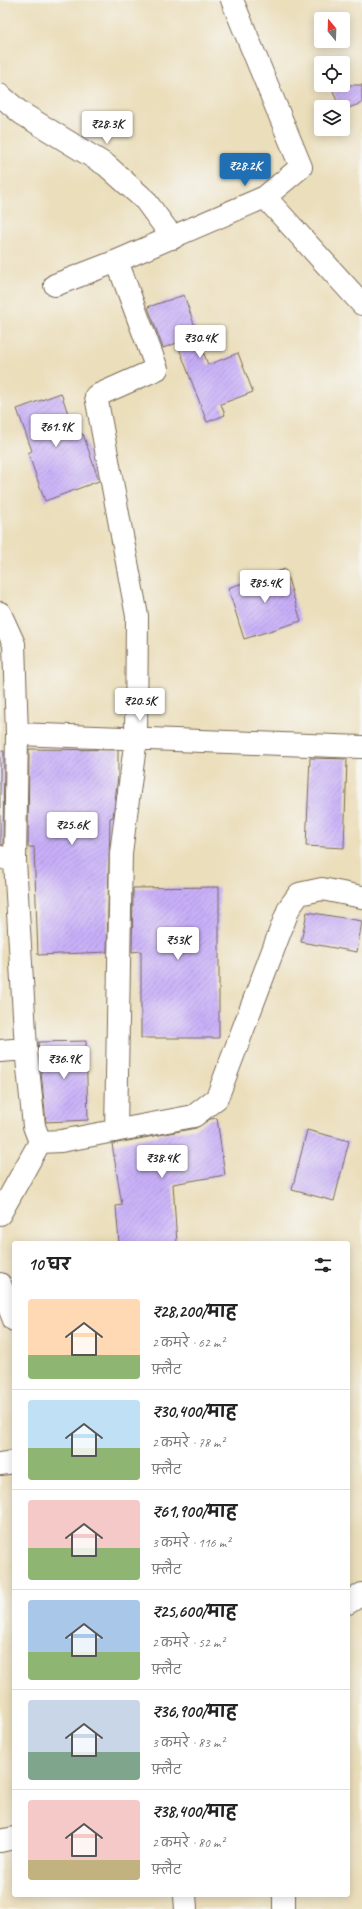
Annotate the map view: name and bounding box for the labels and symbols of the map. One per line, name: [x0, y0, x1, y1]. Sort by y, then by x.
north arrow: [314, 12, 350, 48]
pin: ₹28.3K: [74, 111, 140, 145]
pin: ₹28.2K: [212, 153, 278, 187]
pin: ₹30.4K: [167, 325, 233, 359]
pin: ₹61.9K: [23, 414, 89, 448]
pin: ₹85.4K: [232, 570, 298, 604]
pin: ₹20.5K: [107, 688, 173, 722]
pin: ₹25.6K: [39, 812, 105, 846]
pin: ₹53K: [154, 927, 202, 961]
pin: ₹36.9K: [31, 1046, 97, 1080]
pin: ₹38.4K: [129, 1145, 195, 1179]

